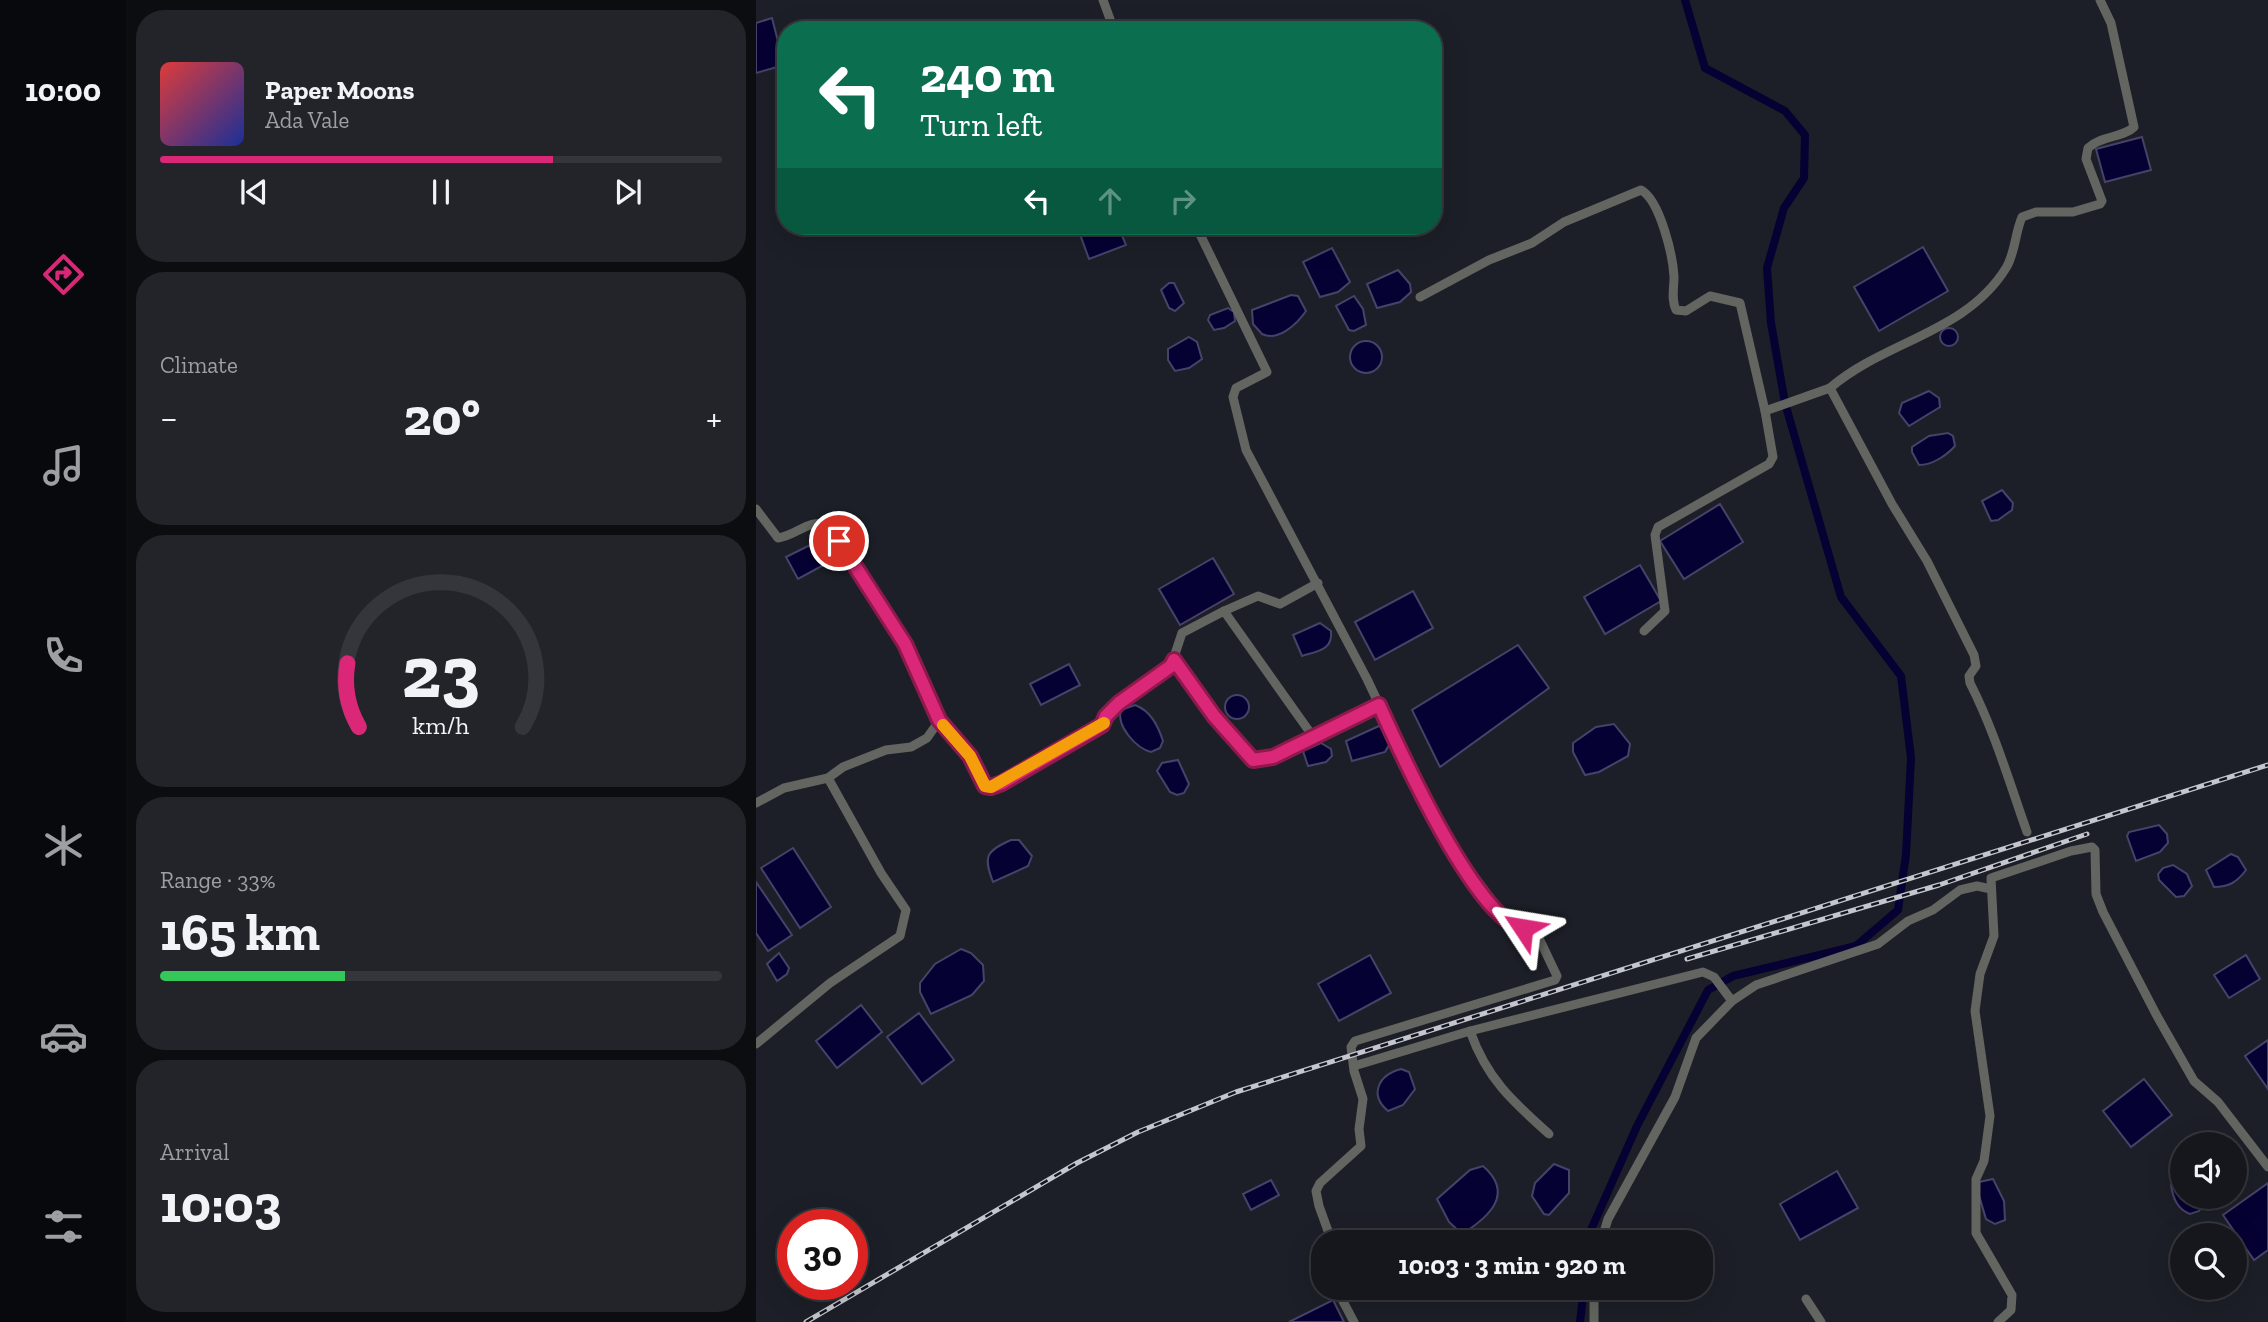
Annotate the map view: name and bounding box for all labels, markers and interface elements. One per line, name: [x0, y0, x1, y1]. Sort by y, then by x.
text: 240 m: [920, 46, 1055, 105]
icon: left: [805, 49, 896, 140]
text: 10:00: [25, 71, 101, 109]
text: Paper Moons: [265, 74, 414, 106]
text: Ada Vale: [265, 106, 349, 134]
text: Turn left: [920, 106, 1042, 144]
icon: previous: [235, 173, 273, 211]
icon: pause: [422, 173, 460, 211]
icon: next: [609, 173, 647, 211]
icon: left: [1018, 182, 1056, 220]
icon: ahead: [1091, 182, 1129, 220]
icon: right: [1164, 182, 1202, 220]
icon: directions: [39, 250, 88, 299]
text: Climate: [160, 351, 238, 379]
text: 20°: [404, 386, 480, 448]
text: −: [160, 395, 178, 441]
text: +: [706, 395, 722, 441]
icon: music: [39, 441, 88, 490]
pin: [809, 511, 869, 571]
icon: arrive: [820, 522, 858, 560]
text: 23: [402, 628, 480, 716]
icon: phone: [39, 631, 88, 680]
text: km/h: [412, 710, 470, 740]
icon: climate: [39, 821, 88, 870]
text: Range · 33%: [160, 866, 276, 894]
position arrow: [1486, 891, 1560, 965]
text: 165 km: [160, 901, 320, 963]
icon: car: [39, 1012, 88, 1061]
map controls: [2170, 1132, 2247, 1300]
button: sound: [2170, 1132, 2247, 1209]
text: Arrival: [160, 1138, 229, 1166]
text: 10:03: [160, 1173, 282, 1235]
icon: filters: [39, 1202, 88, 1251]
speed limit sign: 30: [777, 1209, 868, 1300]
button: search: [2170, 1223, 2247, 1300]
text: 10:03 · 3 min · 920 m: [1398, 1249, 1626, 1281]

